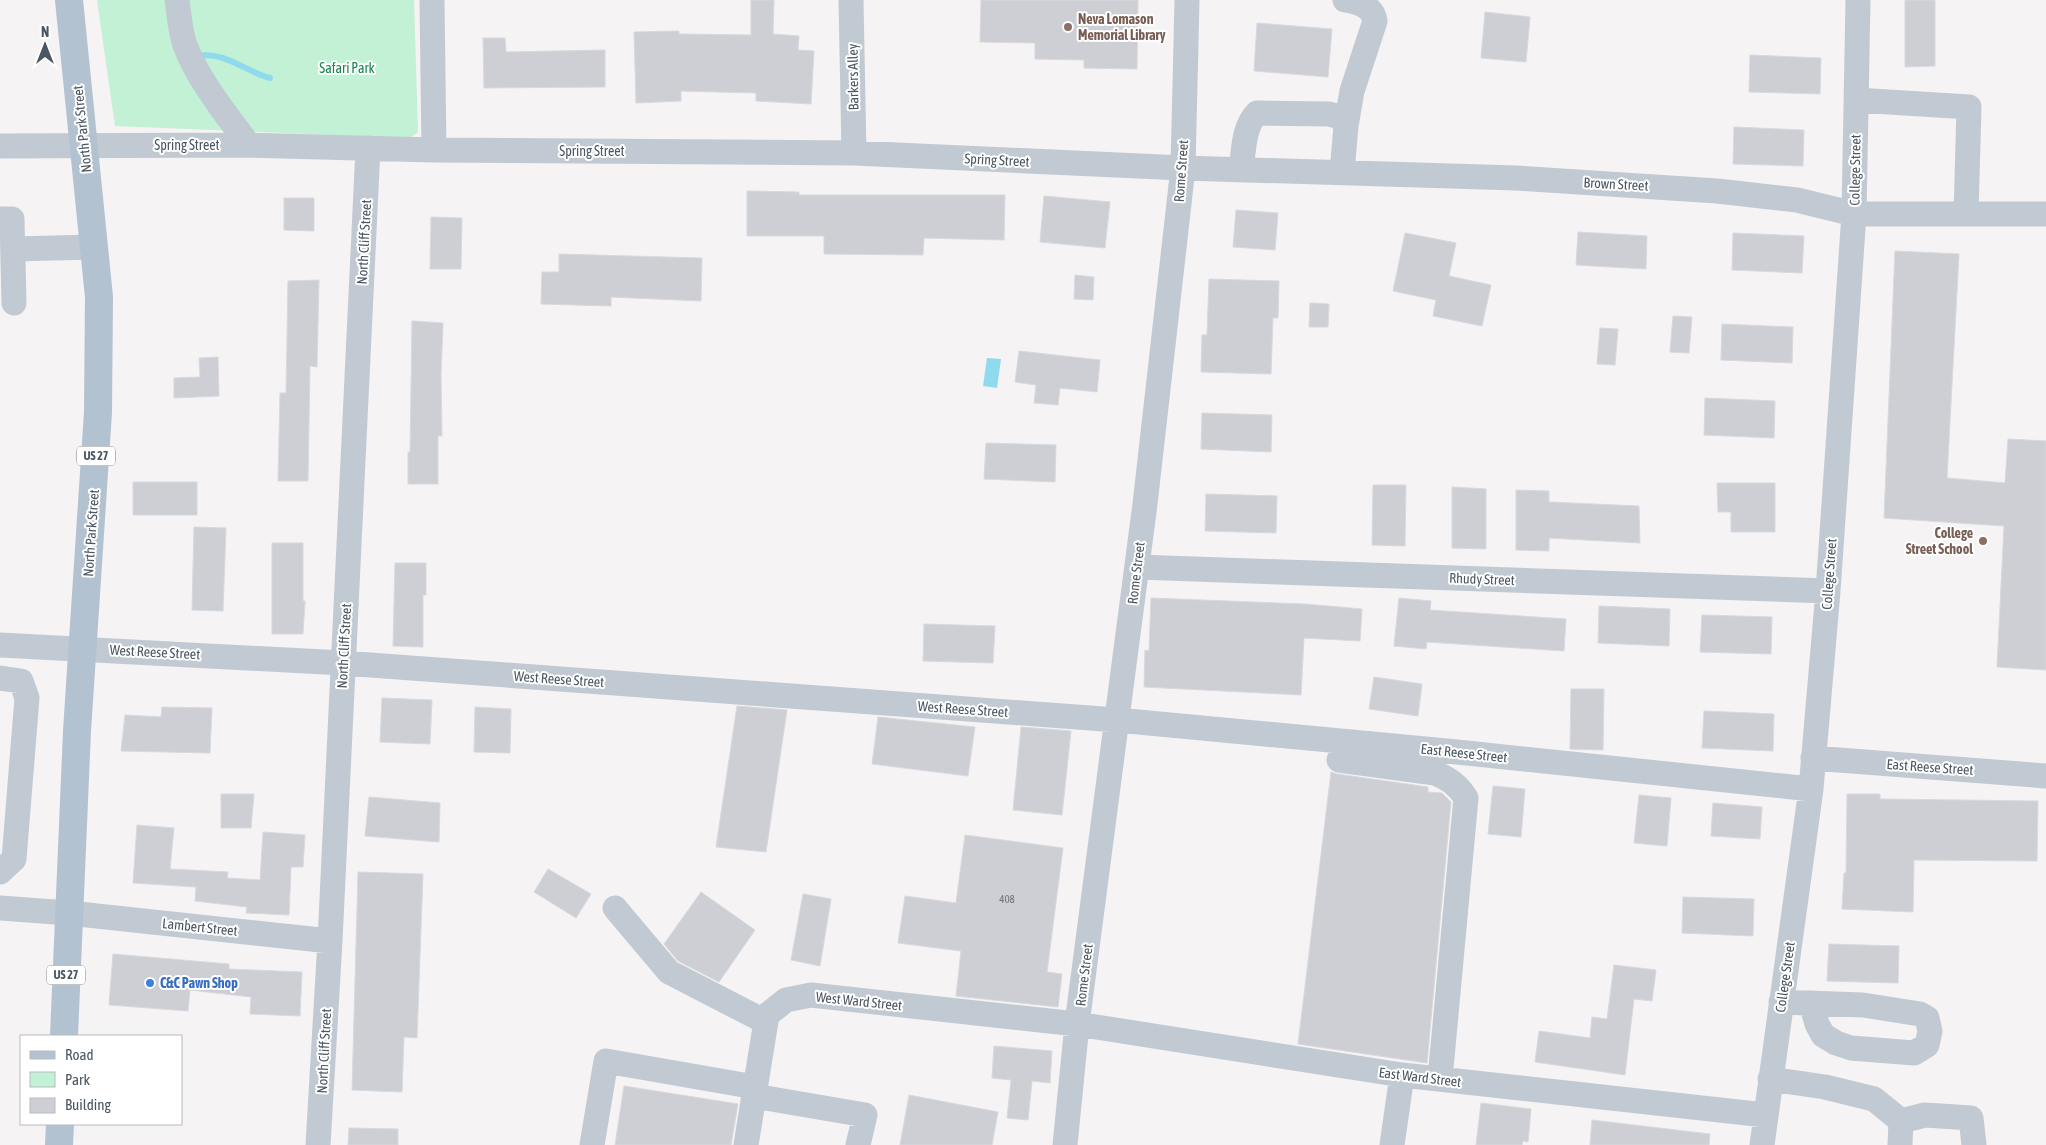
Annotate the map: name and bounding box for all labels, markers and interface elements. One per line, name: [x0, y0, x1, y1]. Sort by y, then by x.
place label: Neva Lomason Memorial Library: [1078, 11, 1166, 43]
north arrow: [20, 20, 70, 70]
marker: Neva Lomason Memorial Library: [1062, 21, 1074, 33]
text: N: [41, 24, 49, 40]
street label: Barkers Alley: [844, 43, 862, 110]
park label: Safari Park: [319, 60, 375, 76]
street label: North Park Street: [69, 85, 95, 173]
street label: College Street: [1846, 134, 1864, 206]
street label: Spring Street: [154, 137, 220, 153]
street label: Rome Street: [1171, 139, 1191, 203]
street label: Spring Street: [559, 143, 625, 159]
street label: Spring Street: [964, 150, 1030, 170]
street label: Brown Street: [1583, 174, 1649, 194]
street label: North Cliff Street: [354, 199, 374, 285]
road number: US 27: [77, 446, 115, 466]
street label: North Park Street: [80, 489, 102, 577]
place label: College Street School: [1906, 525, 1973, 557]
marker: College Street School: [1977, 535, 1989, 547]
street label: College Street: [1819, 538, 1839, 610]
street label: Rome Street: [1124, 541, 1148, 605]
street label: Rhudy Street: [1449, 570, 1515, 588]
street label: North Cliff Street: [334, 603, 354, 689]
street label: West Reese Street: [109, 642, 201, 662]
street label: West Reese Street: [513, 668, 605, 690]
street label: West Reese Street: [917, 698, 1009, 720]
street label: East Reese Street: [1420, 740, 1508, 766]
street label: East Reese Street: [1886, 756, 1974, 778]
house number: 408: [999, 893, 1015, 905]
street label: Lambert Street: [162, 915, 238, 939]
street label: College Street: [1772, 941, 1798, 1013]
street label: Rome Street: [1072, 943, 1096, 1007]
road number: US 27: [47, 966, 85, 984]
place label: C&C Pawn Shop: [160, 975, 238, 991]
marker: C&C Pawn Shop: [144, 977, 156, 989]
street label: West Ward Street: [815, 989, 903, 1013]
street label: North Cliff Street: [314, 1008, 334, 1094]
legend: [20, 1035, 182, 1125]
text: Road: [65, 1046, 94, 1063]
street label: East Ward Street: [1378, 1064, 1462, 1090]
text: Park: [65, 1071, 90, 1088]
text: Building: [65, 1096, 111, 1113]

